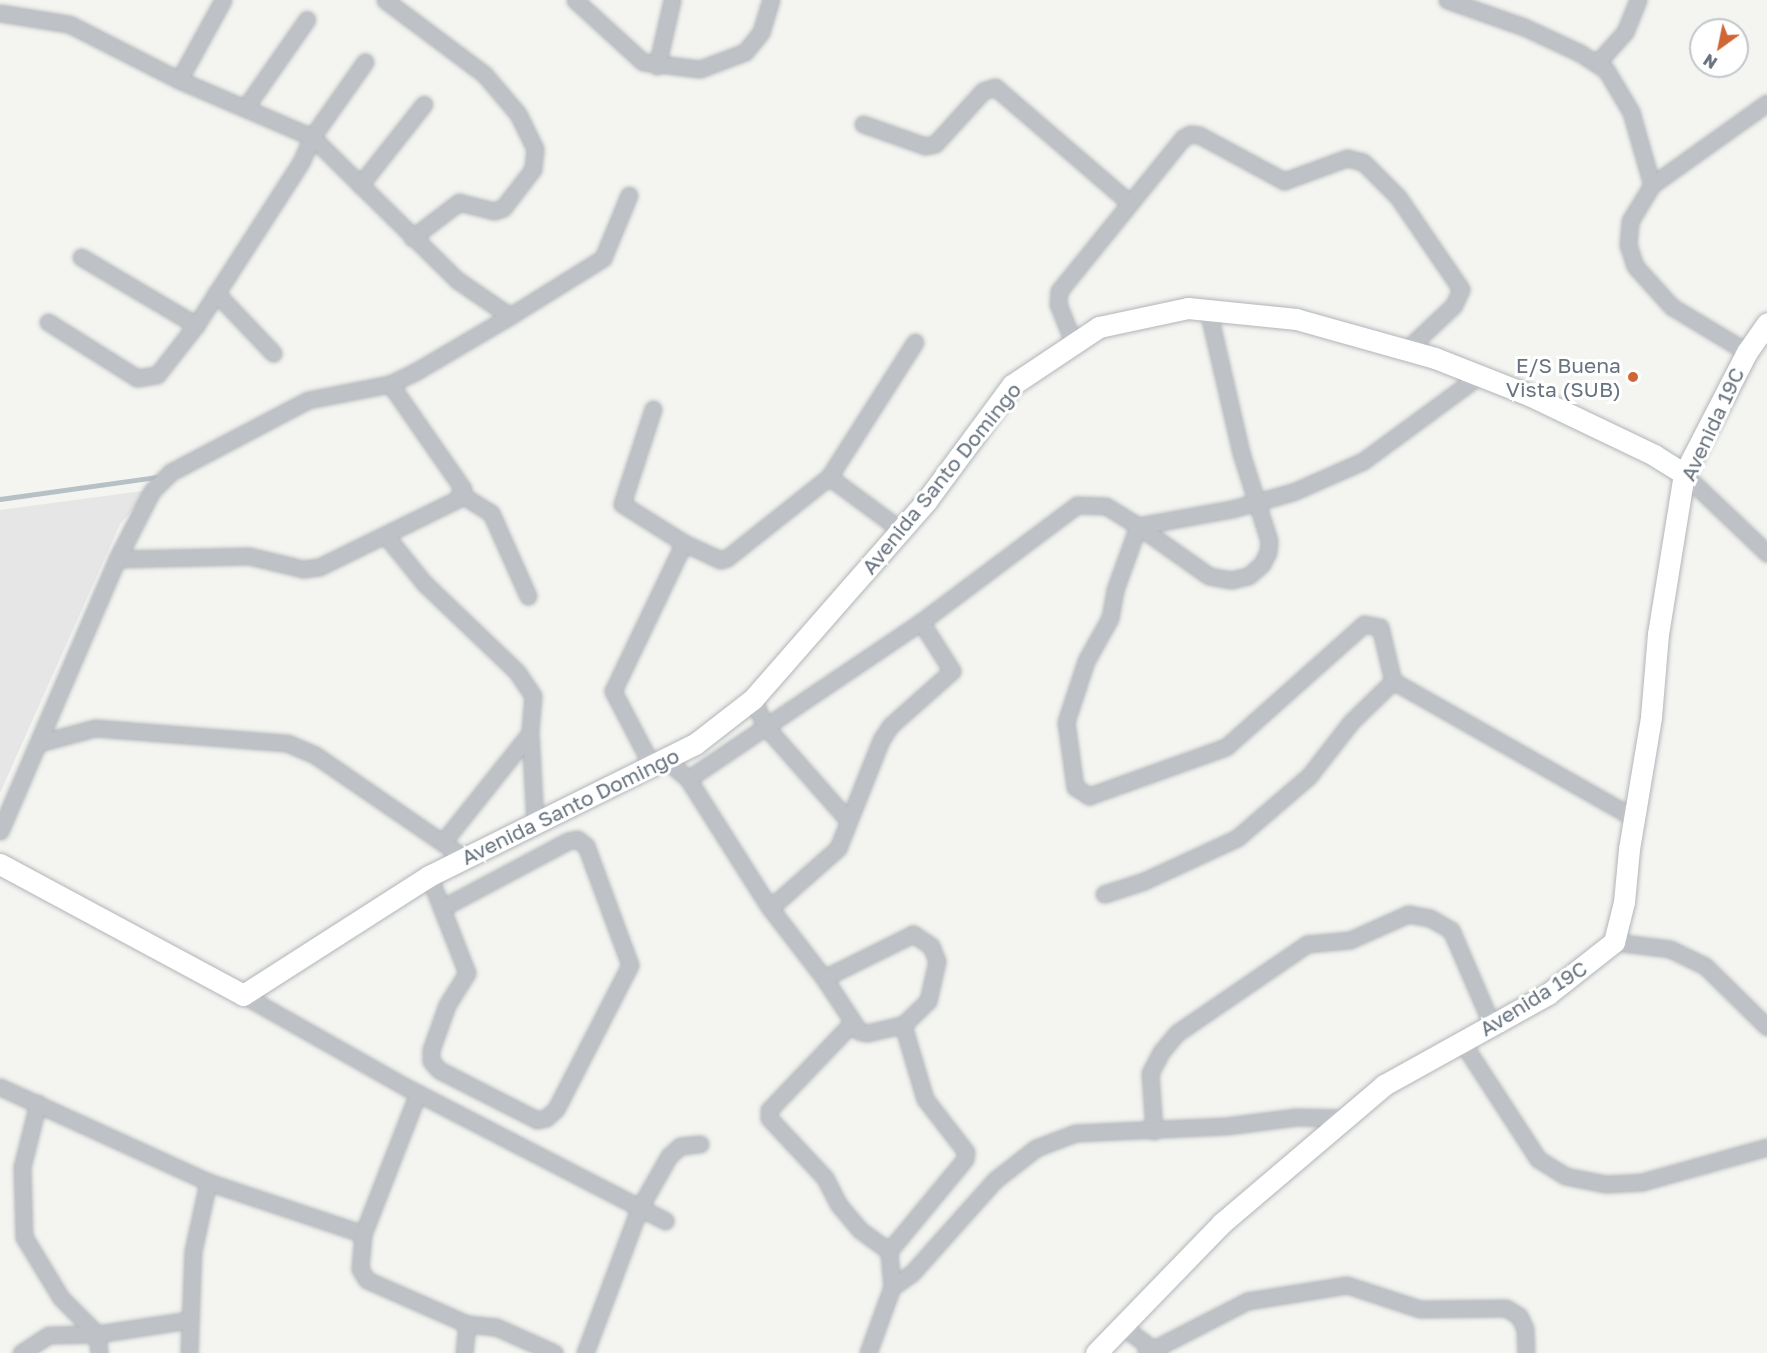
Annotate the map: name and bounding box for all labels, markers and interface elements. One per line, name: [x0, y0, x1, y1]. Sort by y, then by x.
north arrow: [1689, 18, 1749, 78]
text: N: [1700, 50, 1721, 73]
place label: E/S Buena Vista (SUB): [1506, 352, 1621, 402]
street label: Avenida 19C: [1675, 363, 1749, 485]
marker: E/S Buena Vista (SUB): [1626, 370, 1640, 384]
street label: Avenida Santo Domingo: [856, 377, 1026, 579]
street label: Avenida Santo Domingo: [457, 742, 683, 870]
street label: Avenida 19C: [1475, 955, 1591, 1041]

